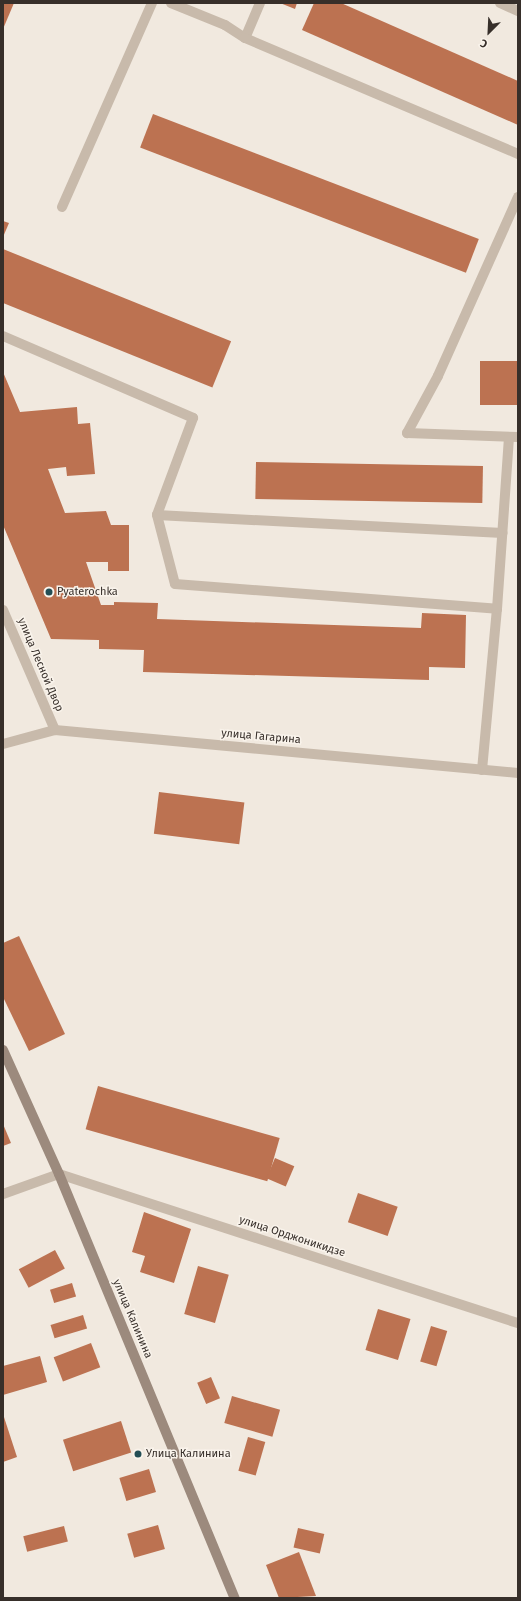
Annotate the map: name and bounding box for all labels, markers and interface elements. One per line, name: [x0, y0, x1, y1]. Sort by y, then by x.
north arrow: [469, 12, 509, 52]
text: С: [478, 36, 489, 51]
place label: Pyaterochka: [57, 585, 118, 599]
marker: Pyaterochka: [44, 587, 54, 597]
street label: улица Лесной Двор: [14, 616, 66, 714]
street label: улица Гагарина: [221, 727, 301, 747]
street label: улица Орджоникидзе: [237, 1214, 347, 1260]
street label: улица Калинина: [109, 1278, 155, 1360]
place label: Улица Калинина: [146, 1447, 231, 1461]
marker: Улица Калинина: [133, 1449, 143, 1459]

